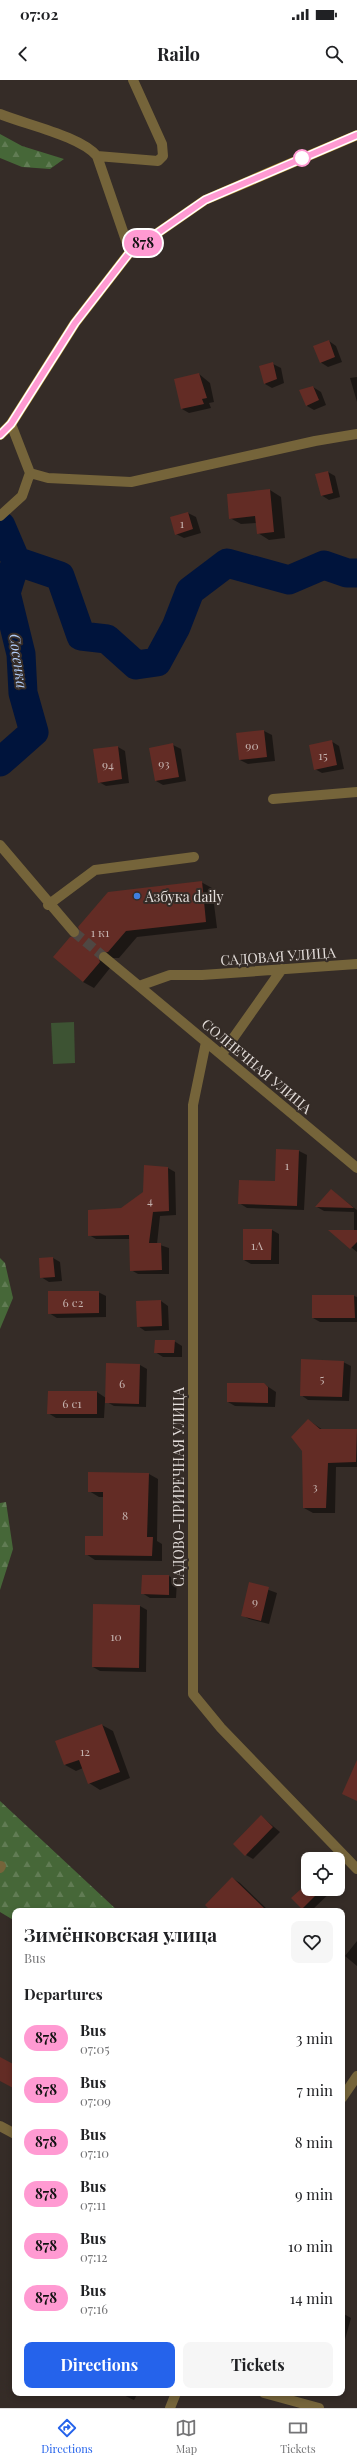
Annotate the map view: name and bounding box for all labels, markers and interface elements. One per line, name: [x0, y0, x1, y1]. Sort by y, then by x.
text: 07:02: [20, 4, 58, 24]
text: Railo: [157, 42, 200, 66]
icon: back: [12, 43, 34, 65]
icon: search: [323, 43, 345, 65]
unlabelled marker: [293, 149, 311, 167]
line badge: 878: [120, 230, 166, 256]
text: 878: [132, 233, 154, 252]
house number: 1: [180, 515, 185, 531]
water label: Сосенка: [5, 632, 33, 690]
house number: 90: [245, 737, 259, 753]
house number: 15: [318, 747, 328, 763]
house number: 93: [158, 755, 170, 771]
house number: 94: [102, 756, 114, 772]
place label: Азбука daily: [144, 887, 224, 906]
marker: Азбука daily: [132, 891, 142, 901]
house number: 1 к1: [91, 924, 110, 940]
street label: САДОВАЯ УЛИЦА: [220, 942, 336, 970]
street label: СОЛНЕЧНАЯ УЛИЦА: [198, 1014, 316, 1118]
house number: 1: [285, 1157, 290, 1173]
house number: 4: [147, 1192, 153, 1208]
house number: 1А: [251, 1237, 263, 1253]
house number: 6 с2: [63, 1294, 84, 1310]
house number: 5: [320, 1370, 325, 1386]
house number: 6: [119, 1375, 125, 1391]
street label: САДОВО-ПРИРЕЧНАЯ УЛИЦА: [169, 1387, 188, 1587]
house number: 6 с1: [62, 1395, 82, 1411]
house number: 3: [312, 1478, 318, 1494]
house number: 8: [122, 1507, 128, 1523]
house number: 9: [252, 1593, 258, 1609]
house number: 10: [110, 1628, 122, 1644]
house number: 12: [80, 1743, 90, 1759]
map controls: [301, 1852, 345, 1896]
button: locate: [301, 1852, 345, 1896]
text: Зимёнковская улица: [24, 1921, 217, 1947]
button: heart: [291, 1921, 333, 1963]
text: Bus: [24, 1949, 45, 1966]
text: Departures: [24, 1984, 103, 2004]
text: Bus: [80, 2020, 106, 2040]
text: 878: [35, 2028, 57, 2047]
text: 3 min: [296, 2028, 333, 2048]
text: 07:05: [80, 2040, 110, 2057]
text: Bus: [80, 2072, 106, 2092]
text: 878: [35, 2080, 57, 2099]
text: 7 min: [297, 2080, 333, 2100]
text: 07:09: [80, 2092, 111, 2109]
text: Bus: [80, 2124, 106, 2144]
text: 878: [35, 2132, 57, 2151]
text: 8 min: [295, 2132, 333, 2152]
text: 07:10: [80, 2144, 109, 2161]
text: Bus: [80, 2176, 106, 2196]
text: 878: [35, 2184, 57, 2203]
text: 9 min: [295, 2184, 333, 2204]
text: 07:11: [80, 2196, 106, 2213]
text: Bus: [80, 2228, 106, 2248]
text: 878: [35, 2236, 57, 2255]
text: 10 min: [288, 2236, 333, 2256]
text: 07:12: [80, 2248, 108, 2265]
text: Bus: [80, 2280, 106, 2300]
text: 878: [35, 2288, 57, 2307]
text: 14 min: [290, 2288, 333, 2308]
text: 07:16: [80, 2300, 108, 2317]
button: Directions: [24, 2342, 175, 2388]
button: Tickets: [183, 2342, 333, 2388]
tab: Directions: [41, 2417, 93, 2456]
tab: Map: [175, 2417, 197, 2456]
tab: Tickets: [280, 2417, 316, 2456]

